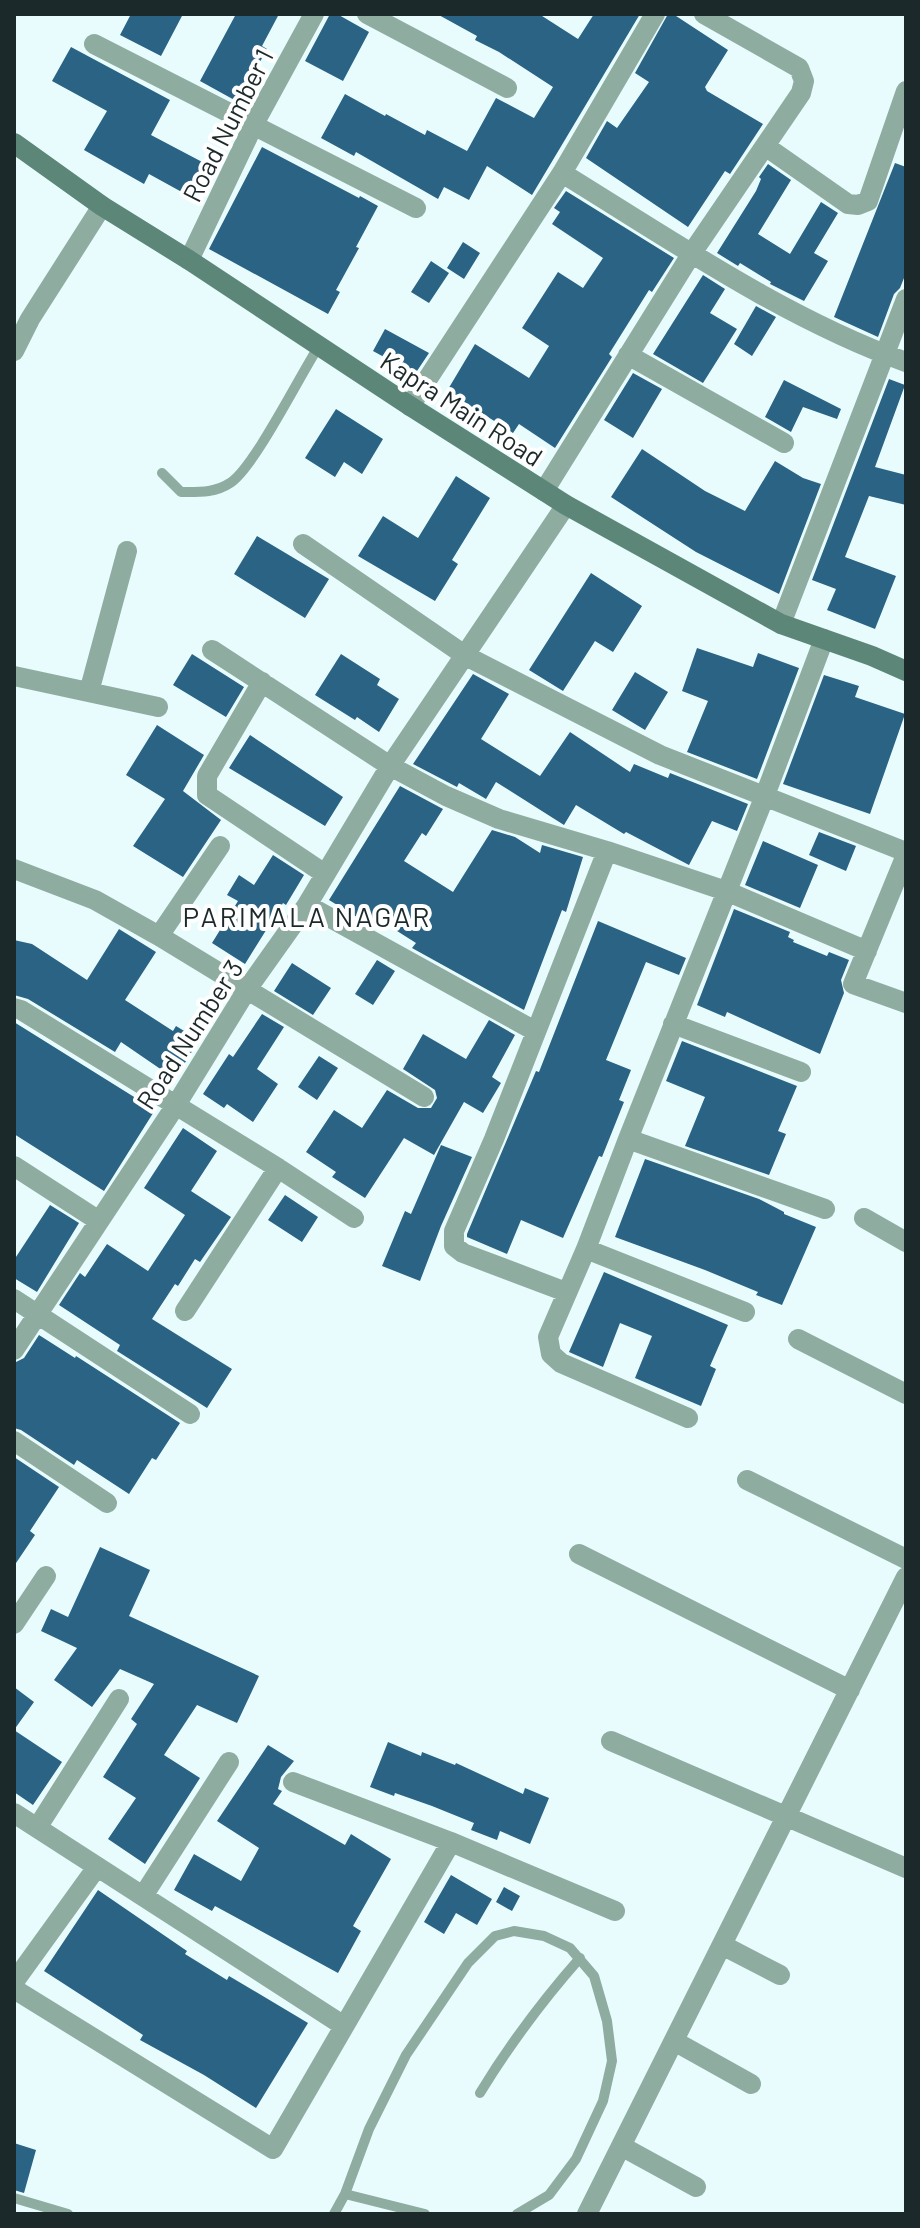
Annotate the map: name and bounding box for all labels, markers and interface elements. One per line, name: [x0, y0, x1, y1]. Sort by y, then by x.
street label: Road Number 1: [175, 43, 279, 207]
street label: Kapra Main Road: [375, 344, 549, 472]
district label: PARIMALA NAGAR: [183, 899, 431, 933]
street label: Road Number 3: [129, 954, 249, 1114]

